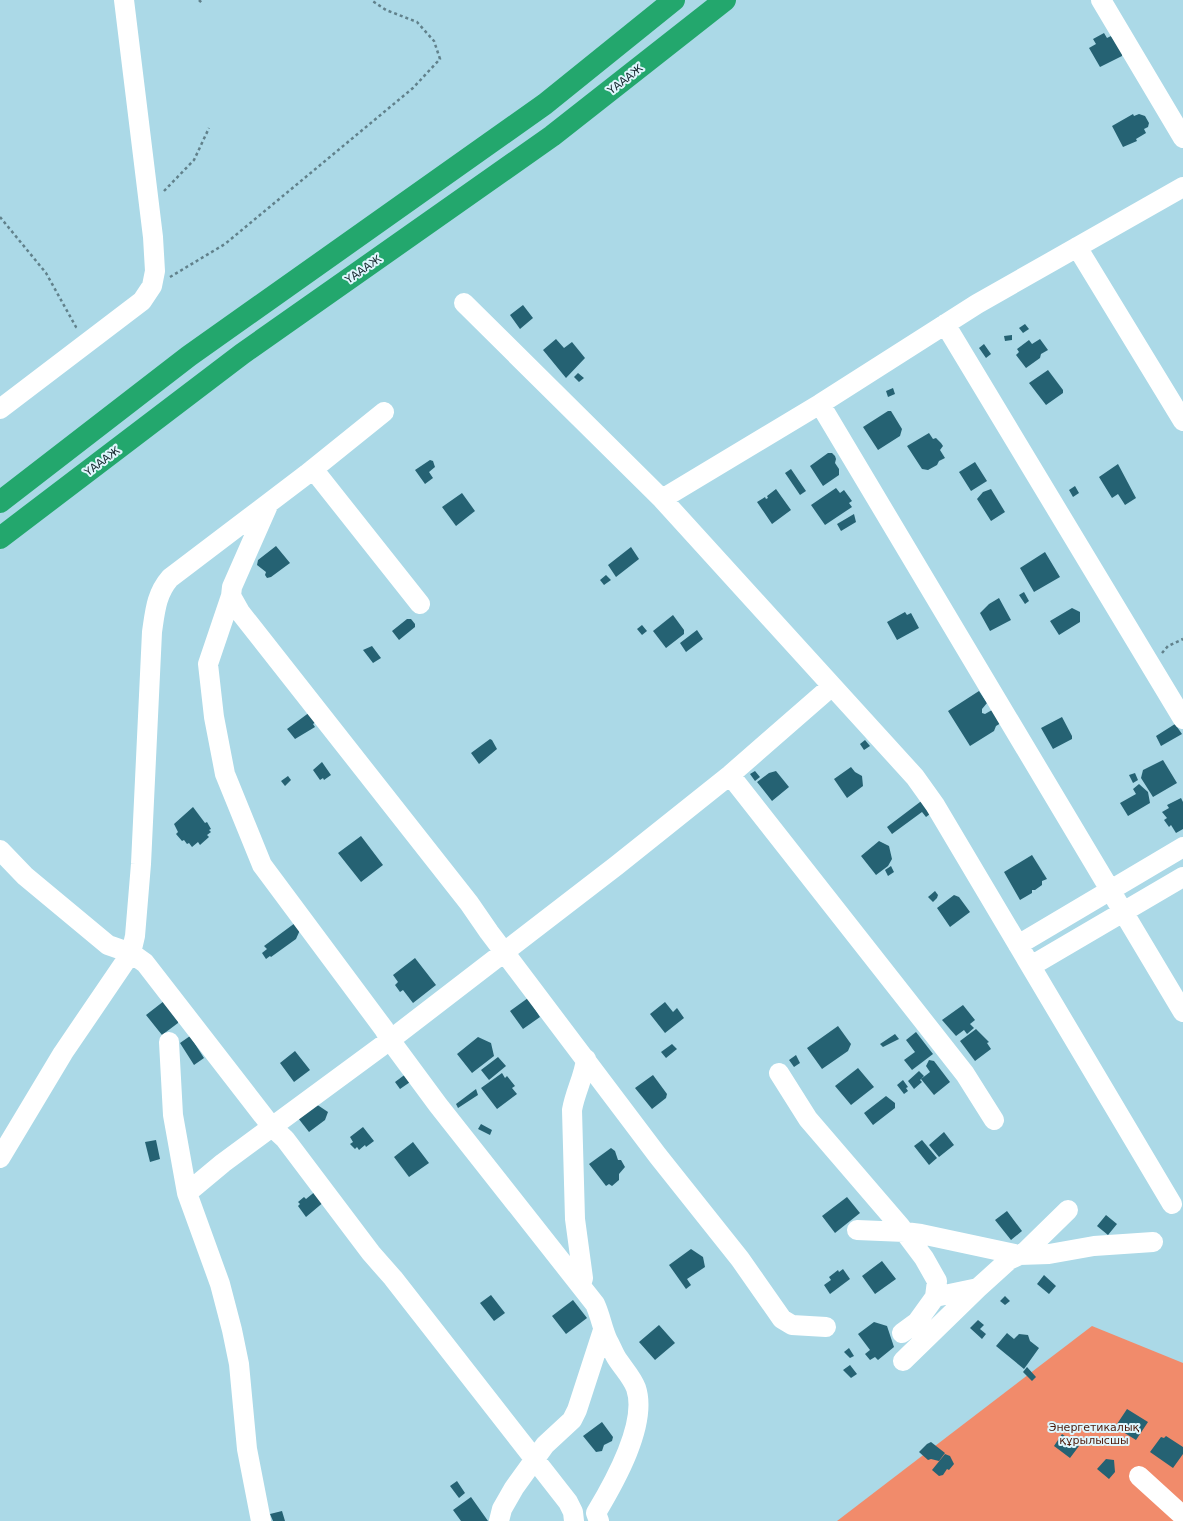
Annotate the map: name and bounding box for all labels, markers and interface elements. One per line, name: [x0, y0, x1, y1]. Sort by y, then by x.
street label: ҮАААЖ: [604, 62, 646, 98]
street label: ҮАААЖ: [342, 252, 384, 287]
street label: ҮАААЖ: [81, 444, 123, 480]
park label: Энергетикалық құрылысшы: [1049, 1421, 1140, 1447]

